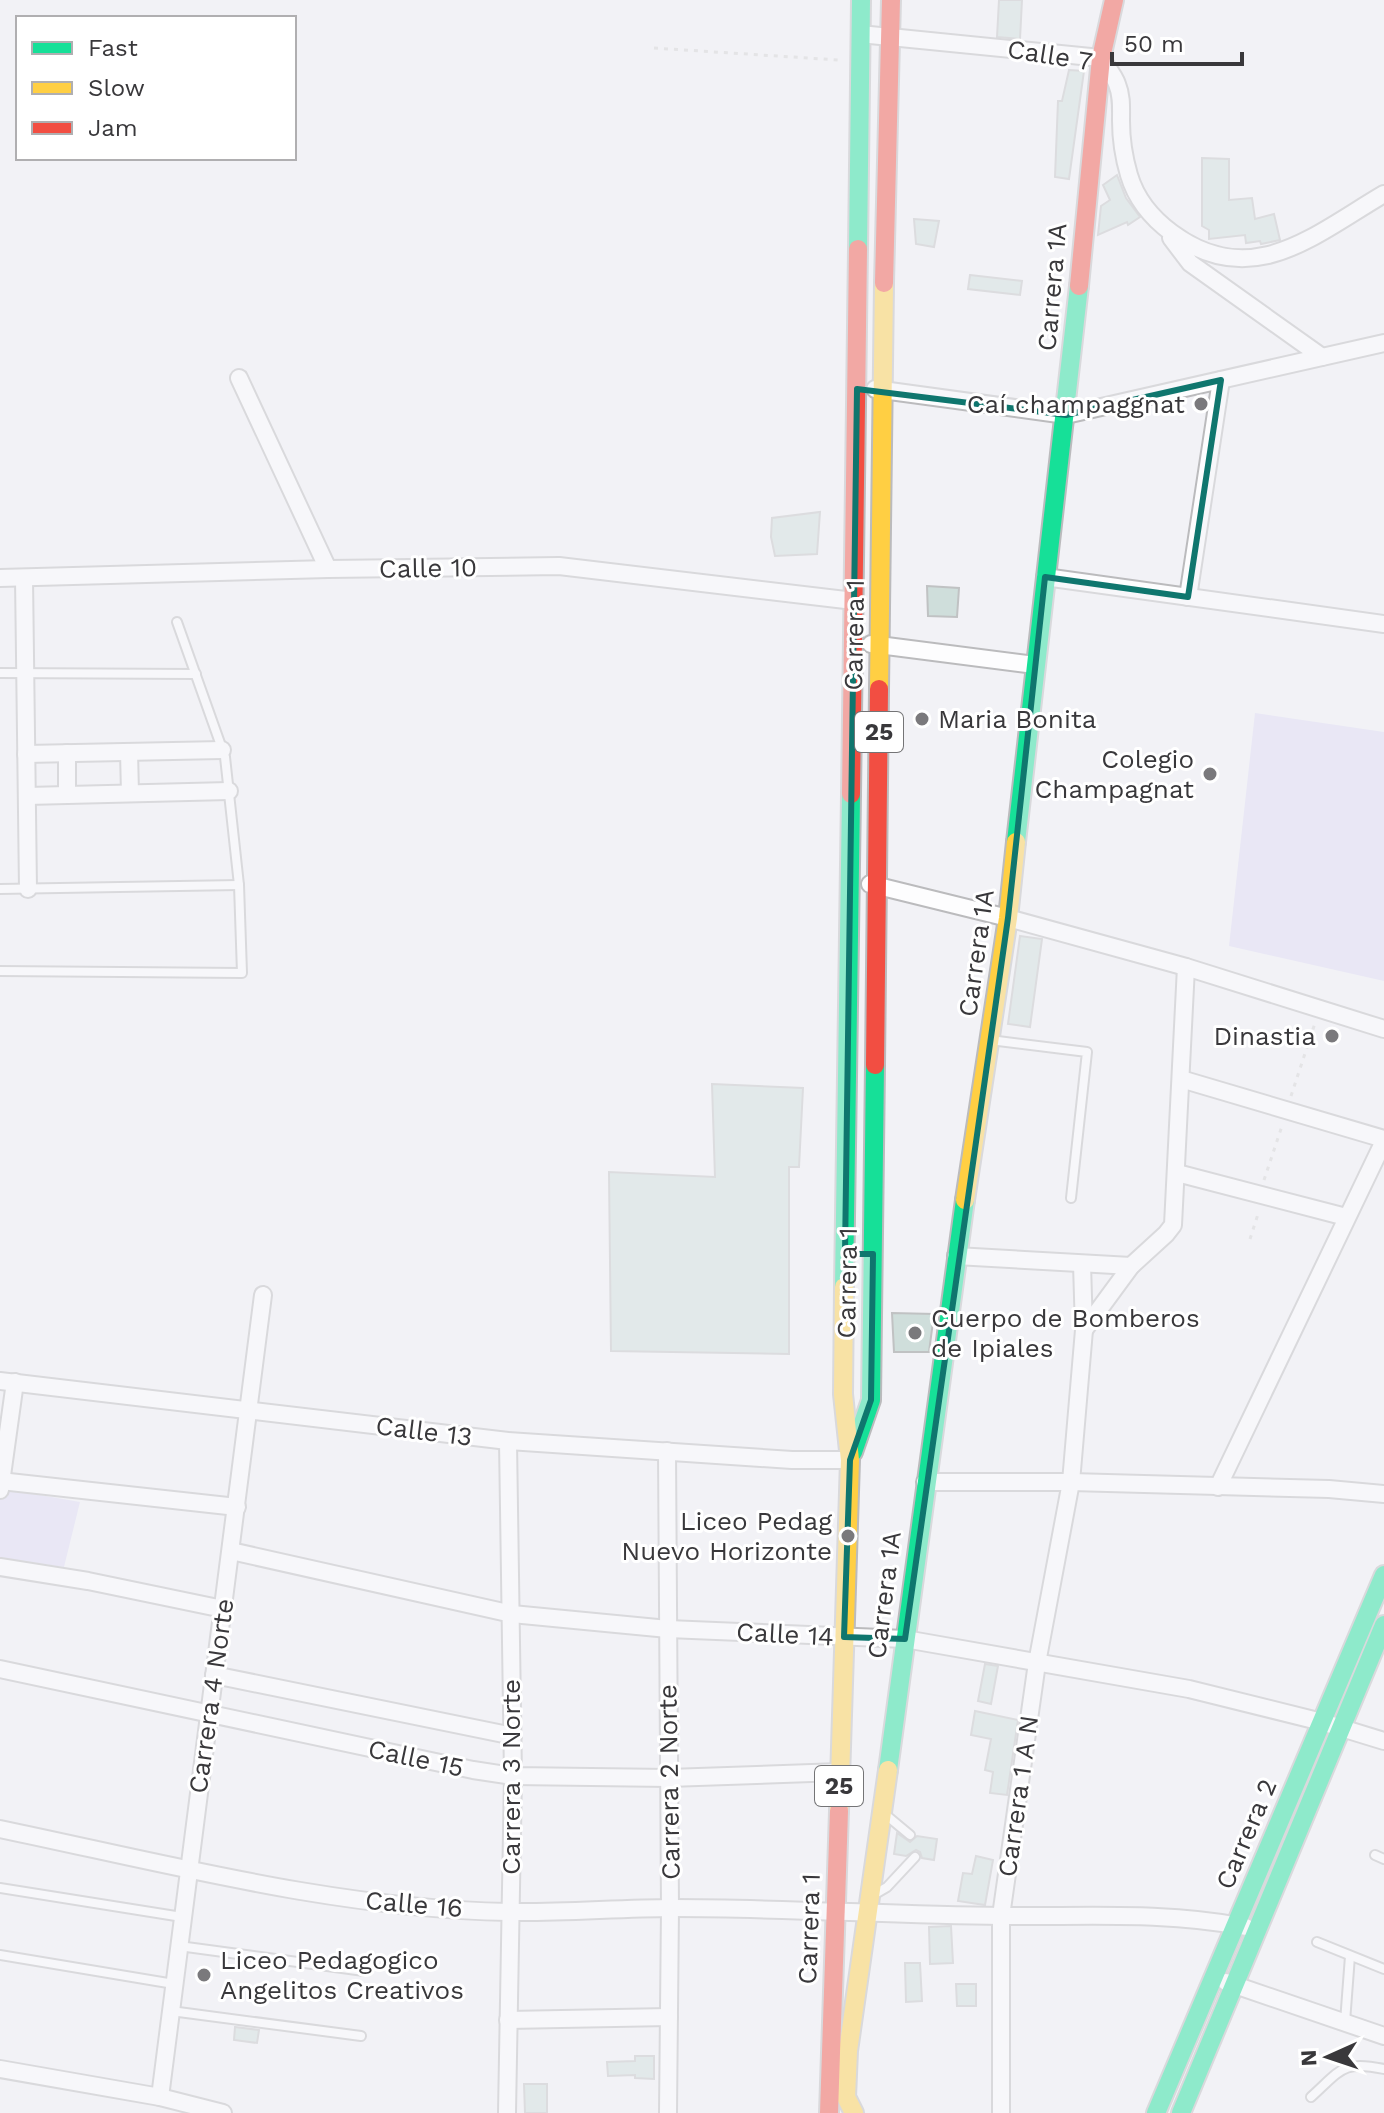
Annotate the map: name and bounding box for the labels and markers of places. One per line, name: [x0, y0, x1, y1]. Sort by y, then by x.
place label: Caí champaggnat: [967, 389, 1185, 419]
marker: Caí champaggnat: [1192, 395, 1210, 413]
place label: Maria Bonita: [938, 704, 1097, 734]
marker: Maria Bonita: [913, 710, 931, 728]
place label: Colegio Champagnat: [1035, 744, 1194, 804]
marker: Colegio Champagnat: [1201, 765, 1219, 783]
place label: Dinastia: [1213, 1021, 1316, 1051]
marker: Dinastia: [1323, 1027, 1341, 1045]
place label: Cuerpo de Bomberos de Ipiales: [931, 1303, 1200, 1363]
marker: Cuerpo de Bomberos de Ipiales: [906, 1324, 924, 1342]
place label: Liceo Pedag Nuevo Horizonte: [621, 1506, 832, 1566]
marker: Liceo Pedag Nuevo Horizonte: [839, 1527, 857, 1545]
place label: Liceo Pedagogico Angelitos Creativos: [220, 1945, 464, 2005]
marker: Liceo Pedagogico Angelitos Creativos: [195, 1966, 213, 1984]

